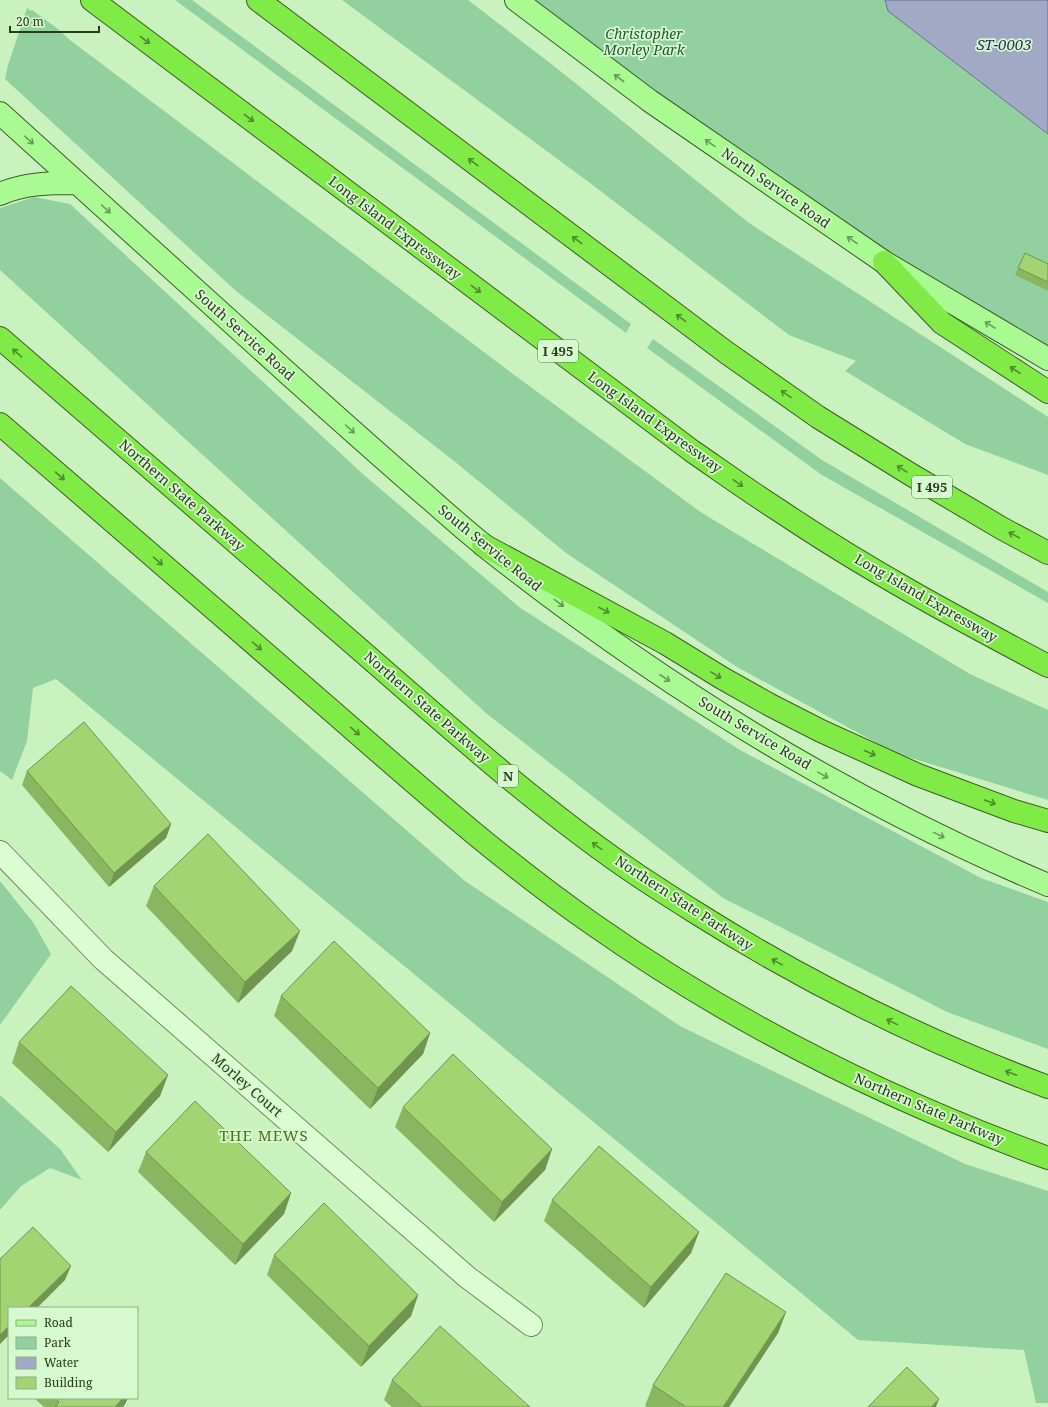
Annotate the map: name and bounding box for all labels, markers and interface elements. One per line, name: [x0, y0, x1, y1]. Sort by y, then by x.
scale bar: [10, 8, 99, 34]
text: 20 m: [16, 13, 44, 30]
park label: Christopher Morley Park: [602, 24, 686, 59]
water label: ST-0003: [976, 34, 1032, 54]
one-way arrow: [140, 36, 151, 45]
one-way arrow: [613, 73, 624, 82]
one-way arrow: [244, 114, 255, 123]
one-way arrow: [24, 135, 34, 144]
one-way arrow: [705, 139, 716, 147]
street label: North Service Road: [718, 143, 835, 233]
one-way arrow: [468, 158, 479, 166]
street label: Long Island Expressway: [325, 171, 466, 284]
one-way arrow: [101, 205, 111, 214]
one-way arrow: [572, 236, 583, 244]
one-way arrow: [846, 236, 857, 244]
street label: South Service Road: [191, 285, 300, 385]
one-way arrow: [471, 285, 482, 294]
one-way arrow: [675, 314, 686, 322]
one-way arrow: [984, 320, 996, 328]
road number: I 495: [538, 340, 578, 362]
one-way arrow: [12, 348, 22, 357]
street label: Long Island Expressway: [584, 366, 726, 477]
one-way arrow: [1010, 366, 1021, 374]
one-way arrow: [781, 390, 792, 398]
one-way arrow: [344, 424, 355, 433]
street label: Northern State Parkway: [115, 435, 249, 555]
one-way arrow: [896, 465, 907, 473]
one-way arrow: [55, 471, 65, 481]
road number: I 495: [912, 476, 952, 498]
one-way arrow: [733, 479, 744, 487]
street label: South Service Road: [435, 500, 546, 596]
one-way arrow: [1008, 531, 1020, 538]
street label: Long Island Expressway: [852, 549, 1001, 646]
one-way arrow: [153, 556, 163, 565]
one-way arrow: [553, 599, 564, 607]
one-way arrow: [598, 606, 610, 614]
one-way arrow: [251, 642, 262, 651]
street label: Northern State Parkway: [360, 647, 494, 767]
one-way arrow: [711, 670, 722, 679]
one-way arrow: [659, 674, 670, 682]
street label: South Service Road: [695, 691, 815, 774]
one-way arrow: [349, 727, 360, 736]
one-way arrow: [863, 750, 875, 757]
road number: N: [498, 765, 518, 787]
one-way arrow: [817, 771, 829, 779]
one-way arrow: [983, 799, 995, 807]
one-way arrow: [932, 832, 944, 839]
one-way arrow: [592, 842, 603, 850]
street label: Northern State Parkway: [612, 851, 757, 954]
one-way arrow: [771, 957, 783, 965]
one-way arrow: [886, 1018, 898, 1025]
street label: Morley Court: [208, 1048, 287, 1121]
street label: Northern State Parkway: [851, 1068, 1007, 1149]
one-way arrow: [1006, 1069, 1018, 1077]
district label: THE MEWS: [219, 1125, 309, 1145]
legend: [8, 1307, 138, 1399]
text: Road: [44, 1314, 74, 1331]
text: Park: [44, 1334, 72, 1351]
text: Water: [44, 1354, 79, 1371]
text: Building: [44, 1374, 93, 1391]

